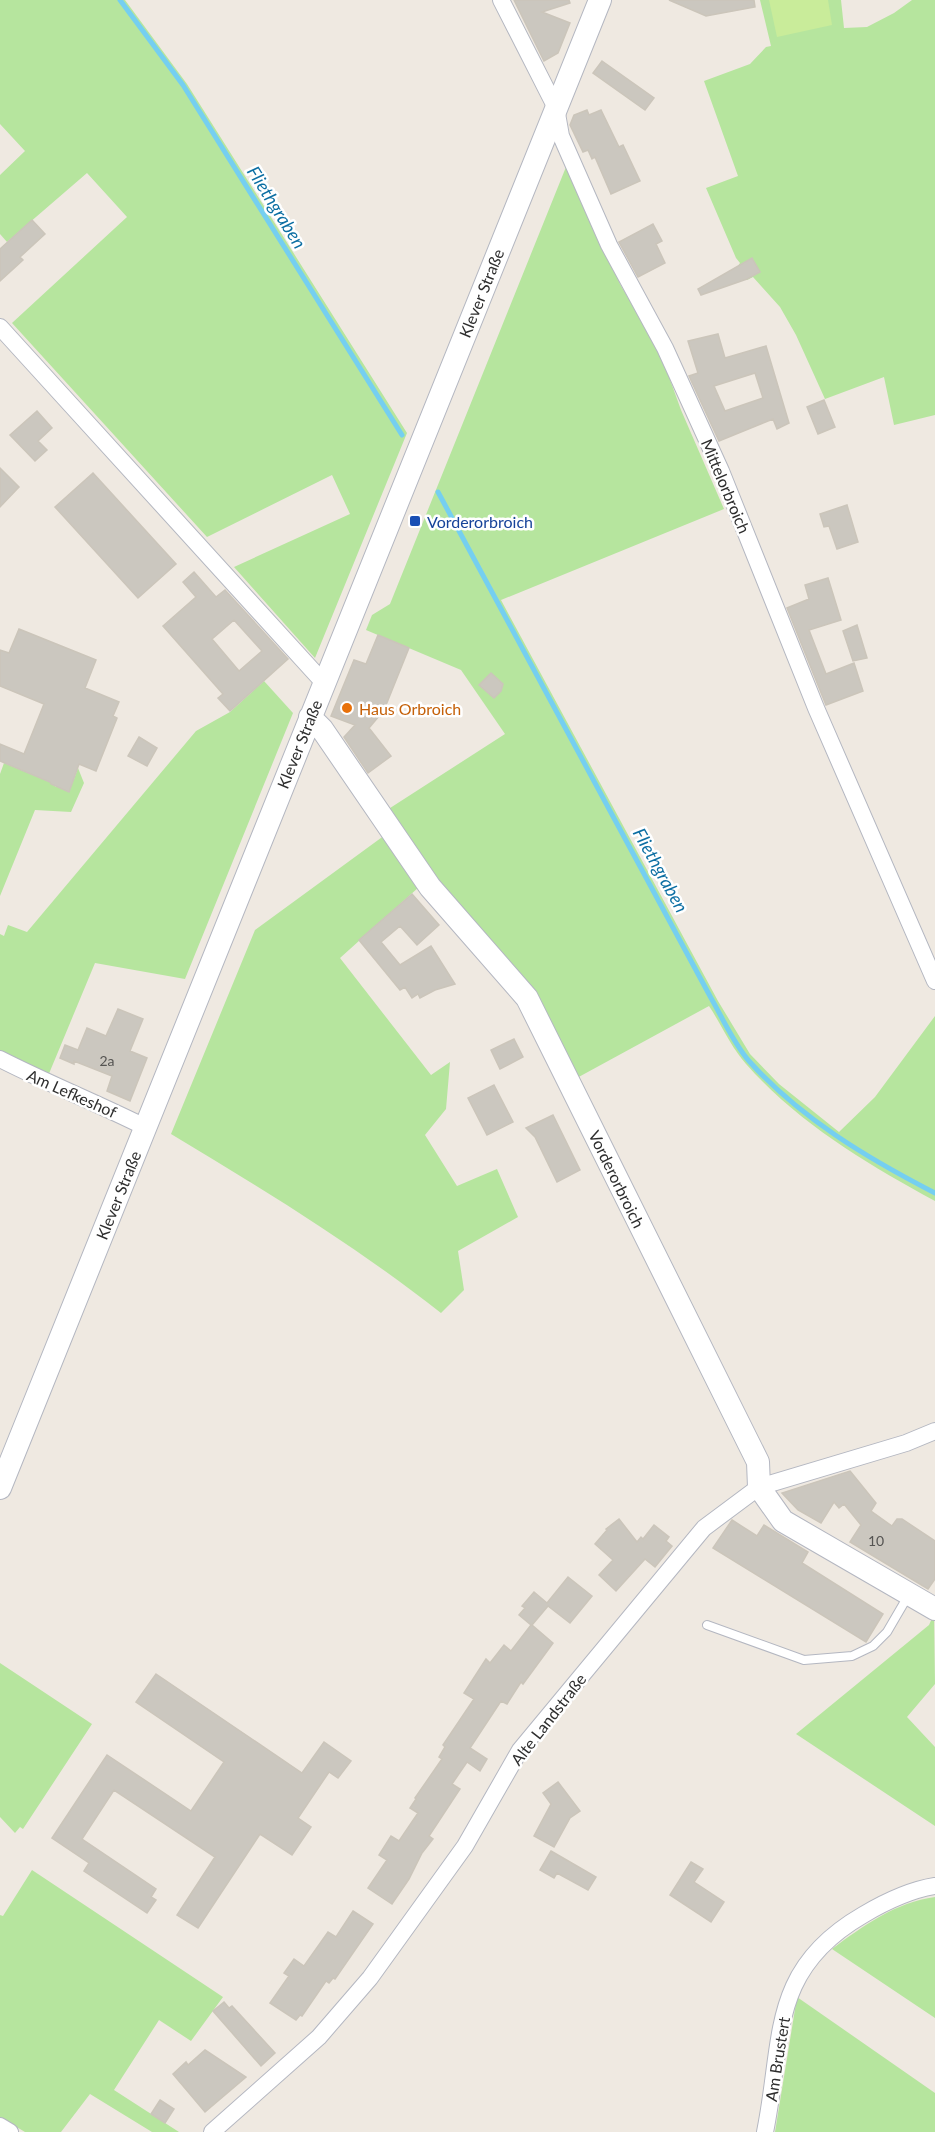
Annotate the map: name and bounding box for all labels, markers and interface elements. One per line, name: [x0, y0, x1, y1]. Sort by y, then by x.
water label: Fliethgraben: [243, 162, 311, 252]
street label: Klever Straße: [455, 246, 507, 340]
street label: Mittelorbroich: [698, 436, 754, 536]
place label: Vorderorbroich: [427, 512, 533, 531]
marker: Vorderorbroich: [408, 514, 422, 528]
street label: Klever Straße: [273, 697, 325, 791]
place label: Haus Orbroich: [359, 699, 461, 718]
marker: Haus Orbroich: [340, 701, 354, 715]
water label: Fliethgraben: [629, 824, 693, 916]
house number: 2a: [99, 1052, 115, 1069]
street label: Am Lefkeshof: [24, 1065, 120, 1121]
street label: Vorderorbroich: [585, 1127, 649, 1231]
street label: Klever Straße: [92, 1148, 144, 1242]
house number: 10: [868, 1532, 884, 1549]
street label: Alte Landstraße: [506, 1669, 590, 1769]
street label: Am Brustert: [761, 2015, 793, 2103]

